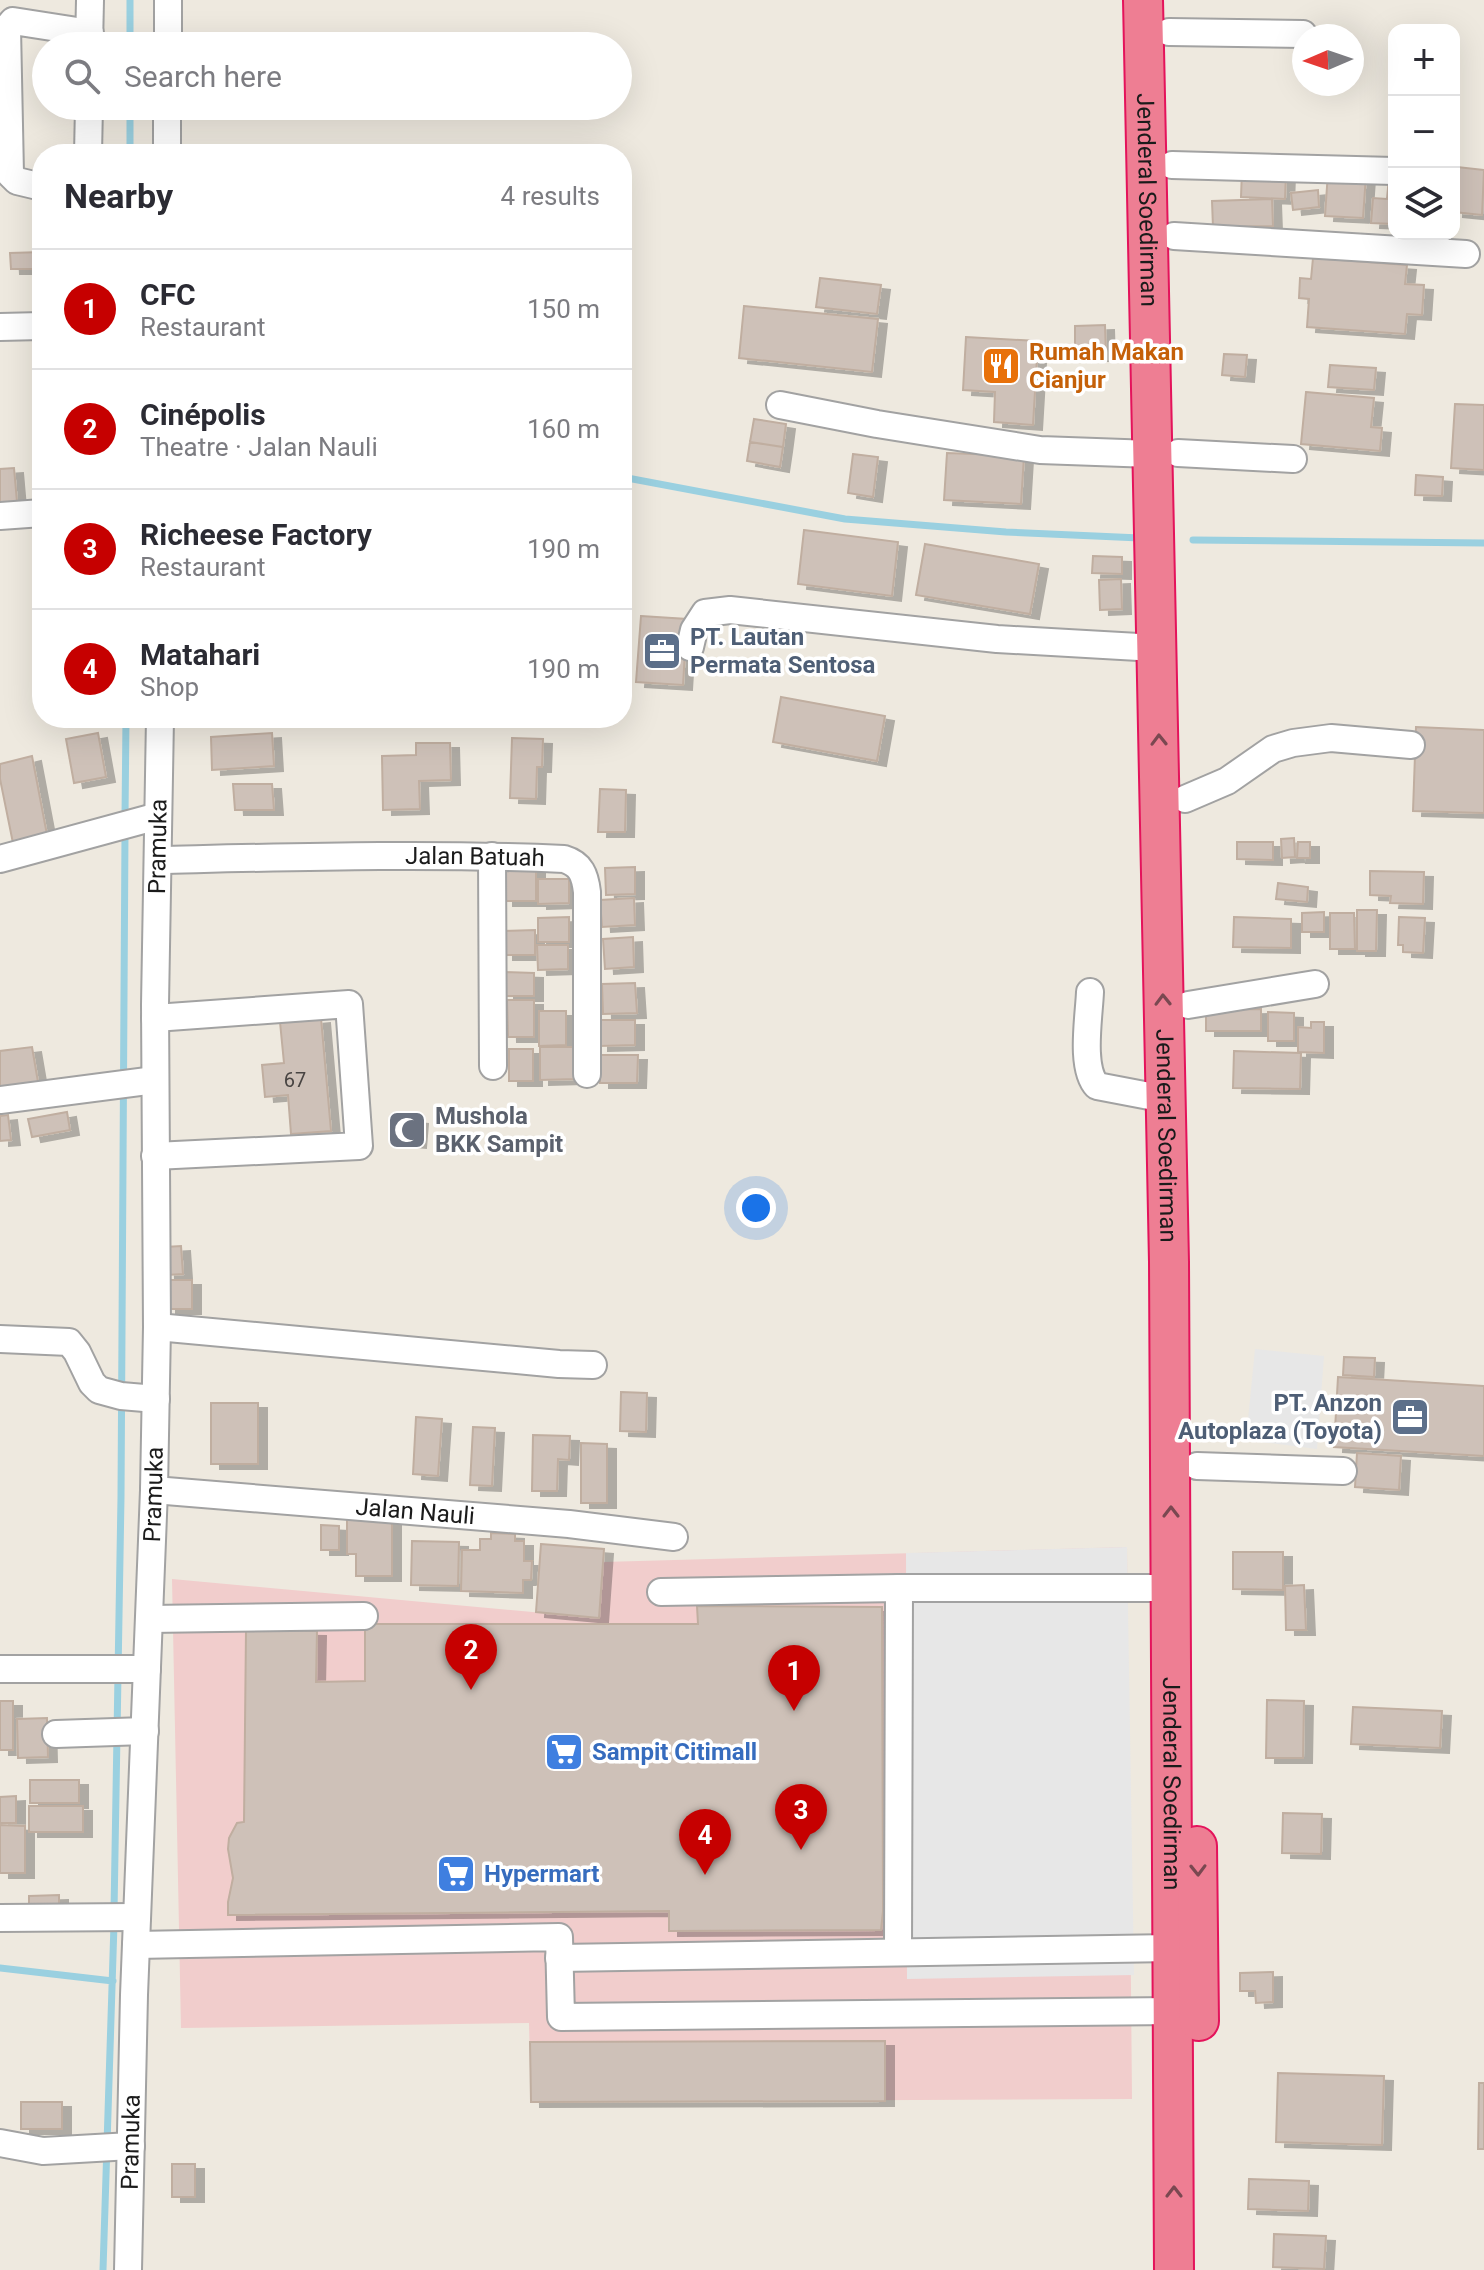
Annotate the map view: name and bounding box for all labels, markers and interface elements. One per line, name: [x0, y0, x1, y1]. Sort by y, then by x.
north arrow: [1292, 24, 1364, 96]
map controls: [1388, 24, 1460, 240]
button: +: [1388, 24, 1460, 96]
search box: [32, 32, 632, 120]
icon: search: [60, 54, 104, 98]
text: Search here: [124, 59, 282, 94]
street label: Jenderal Soedirman: [1131, 93, 1163, 307]
button: −: [1388, 96, 1460, 168]
button: layers: [1388, 168, 1460, 240]
text: Nearby: [64, 176, 173, 216]
text: 4 results: [501, 181, 600, 211]
text: CFC: [140, 277, 196, 312]
text: 1: [83, 294, 97, 324]
text: 150 m: [527, 294, 600, 324]
text: Restaurant: [140, 312, 266, 342]
place label: Rumah Makan Cianjur: [1029, 338, 1184, 394]
restaurant icon: Rumah Makan Cianjur: [980, 345, 1022, 387]
text: Cinépolis: [140, 397, 266, 432]
text: 2: [83, 414, 97, 444]
text: 160 m: [527, 414, 600, 444]
text: Theatre · Jalan Nauli: [140, 432, 378, 462]
text: Richeese Factory: [140, 517, 372, 552]
text: 3: [83, 534, 97, 564]
text: 190 m: [527, 534, 600, 564]
text: Restaurant: [140, 552, 266, 582]
place label: PT. Lautan Permata Sentosa: [690, 623, 876, 679]
office icon: PT. Lautan Permata Sentosa: [641, 630, 683, 672]
text: Matahari: [140, 637, 260, 672]
text: 4: [83, 654, 97, 684]
text: 190 m: [527, 654, 600, 684]
text: Shop: [140, 672, 199, 702]
one-way arrow: [1150, 733, 1167, 746]
street label: Pramuka: [143, 799, 173, 894]
street label: Jalan Batuah: [405, 842, 545, 872]
one-way arrow: [1154, 993, 1172, 1006]
street label: Jenderal Soedirman: [1150, 1029, 1183, 1243]
house number: 67: [284, 1068, 306, 1092]
place label: Mushola BKK Sampit: [435, 1102, 563, 1158]
mosque icon: Mushola BKK Sampit: [386, 1109, 428, 1151]
your location: [736, 1188, 776, 1228]
place label: PT. Anzon Autoplaza (Toyota): [1178, 1389, 1382, 1445]
office icon: PT. Anzon Autoplaza (Toyota): [1389, 1396, 1431, 1438]
street label: Pramuka: [138, 1447, 169, 1543]
street label: Jalan Nauli: [354, 1493, 476, 1530]
one-way arrow: [1162, 1505, 1180, 1518]
pin: 2: [445, 1624, 497, 1690]
pin: 1: [768, 1645, 820, 1711]
street label: Jenderal Soedirman: [1157, 1677, 1186, 1891]
supermarket icon: Sampit Citimall: [543, 1731, 585, 1773]
place label: Sampit Citimall: [592, 1738, 757, 1766]
pin: 3: [775, 1784, 827, 1850]
pin: 4: [679, 1809, 731, 1875]
supermarket icon: Hypermart: [435, 1853, 477, 1895]
place label: Hypermart: [484, 1860, 599, 1888]
one-way arrow: [1189, 1864, 1206, 1877]
street label: Pramuka: [116, 2094, 146, 2190]
one-way arrow: [1165, 2185, 1183, 2198]

